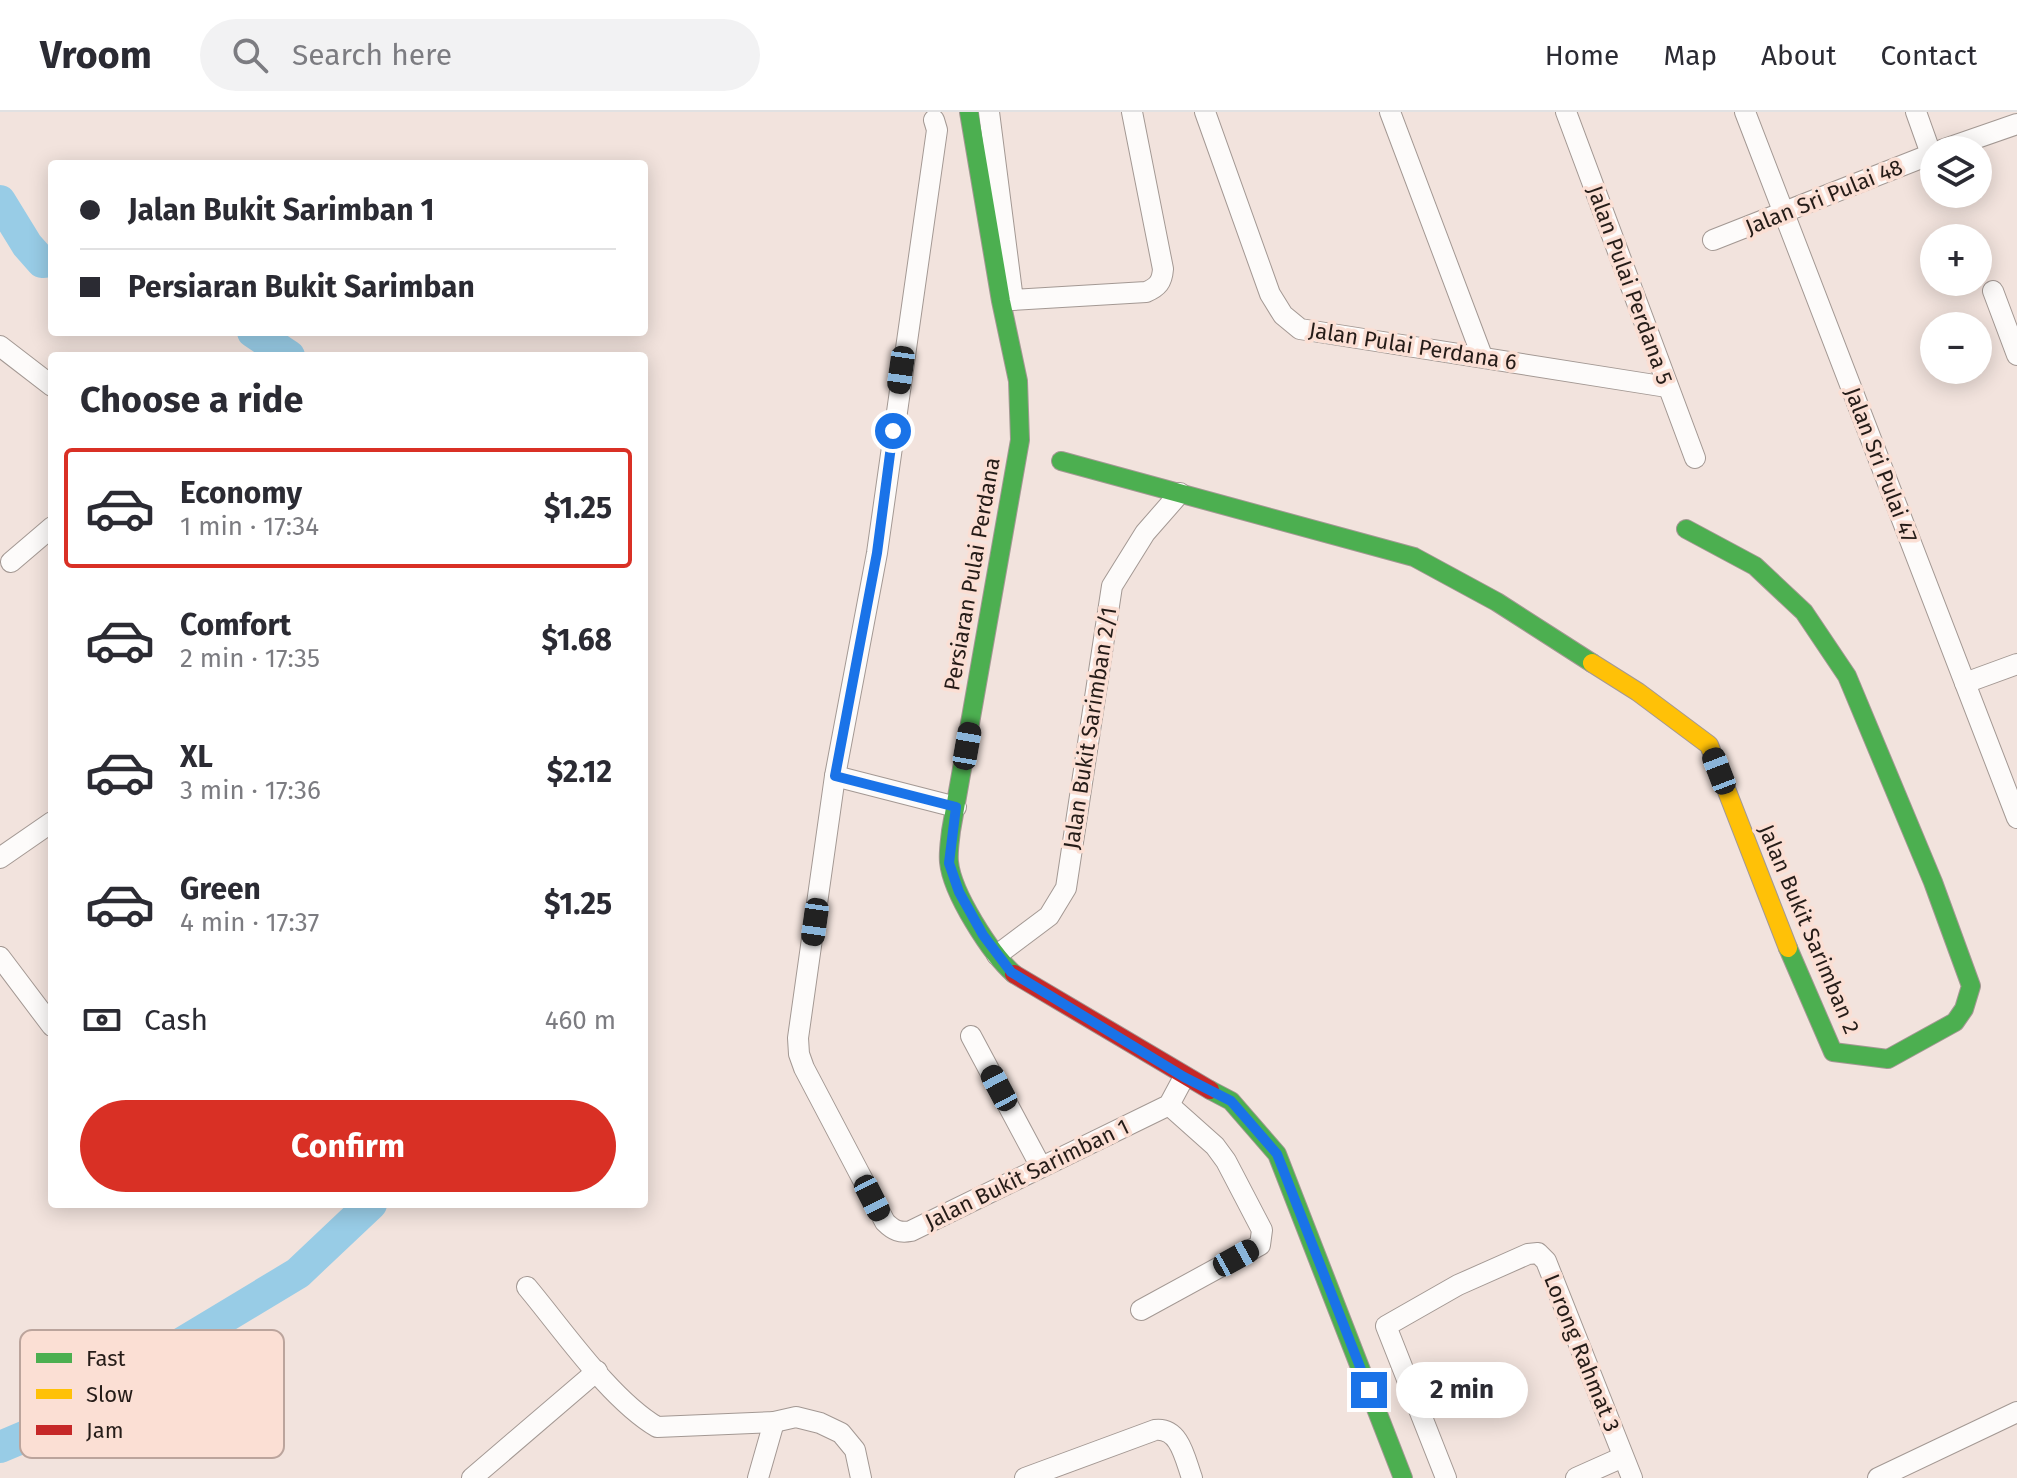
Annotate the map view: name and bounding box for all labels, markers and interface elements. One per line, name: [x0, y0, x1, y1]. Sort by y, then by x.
search box: [200, 19, 760, 91]
text: Vroom: [40, 32, 152, 78]
icon: search: [228, 33, 272, 77]
text: Search here: [292, 37, 452, 73]
text: Home: [1545, 39, 1619, 72]
text: Map: [1663, 39, 1717, 72]
text: About: [1761, 39, 1836, 72]
text: Contact: [1880, 39, 1977, 72]
map controls: [1920, 136, 1992, 384]
button: layers: [1920, 136, 1992, 208]
street label: Jalan Sri Pulai 48: [1741, 153, 1907, 241]
street label: Jalan Pulai Perdana 5: [1581, 182, 1679, 388]
text: Jalan Bukit Sarimban 1: [128, 192, 434, 228]
button: +: [1920, 224, 1992, 296]
text: Persiaran Bukit Sarimban: [128, 269, 475, 305]
button: −: [1920, 312, 1992, 384]
street label: Jalan Pulai Perdana 6: [1307, 316, 1519, 376]
car: [886, 345, 916, 395]
text: Choose a ride: [80, 378, 303, 422]
street label: Jalan Sri Pulai 47: [1839, 383, 1923, 547]
route start: [875, 413, 911, 449]
street label: Persiaran Pulai Perdana: [938, 455, 1006, 693]
icon: car: [84, 472, 156, 544]
text: Economy: [180, 475, 302, 511]
text: $1.25: [544, 490, 612, 526]
text: 1 min · 17:34: [180, 511, 319, 542]
icon: car: [84, 604, 156, 676]
street label: Jalan Bukit Sarimban 2/1: [1058, 605, 1122, 851]
text: Comfort: [180, 607, 291, 643]
text: $1.68: [541, 622, 612, 658]
text: 2 min · 17:35: [180, 643, 320, 674]
car: [951, 720, 983, 772]
icon: car: [84, 736, 156, 808]
text: XL: [180, 739, 213, 775]
car: [1699, 744, 1739, 798]
text: $2.12: [547, 754, 612, 790]
text: 3 min · 17:36: [180, 775, 321, 806]
street label: Jalan Bukit Sarimban 2: [1753, 820, 1865, 1038]
icon: car: [84, 868, 156, 940]
text: Green: [180, 871, 261, 907]
text: $1.25: [544, 886, 612, 922]
car: [800, 897, 830, 947]
text: 4 min · 17:37: [180, 907, 319, 938]
icon: cash: [80, 998, 124, 1042]
text: Cash: [144, 1002, 208, 1038]
text: 460 m: [545, 1005, 616, 1036]
car: [977, 1061, 1021, 1115]
button: Confirm: [80, 1100, 616, 1192]
street label: Jalan Bukit Sarimban 1: [921, 1113, 1133, 1235]
car: [850, 1171, 894, 1225]
car: [1209, 1236, 1263, 1280]
street label: Lorong Rahmat 3: [1538, 1270, 1626, 1436]
legend: [20, 1330, 284, 1458]
text: Fast: [86, 1345, 126, 1372]
callout: 2 min: [1397, 1362, 1529, 1418]
route end: [1351, 1372, 1387, 1408]
text: 2 min: [1430, 1374, 1494, 1405]
text: Slow: [86, 1381, 133, 1408]
text: Jam: [86, 1417, 124, 1444]

